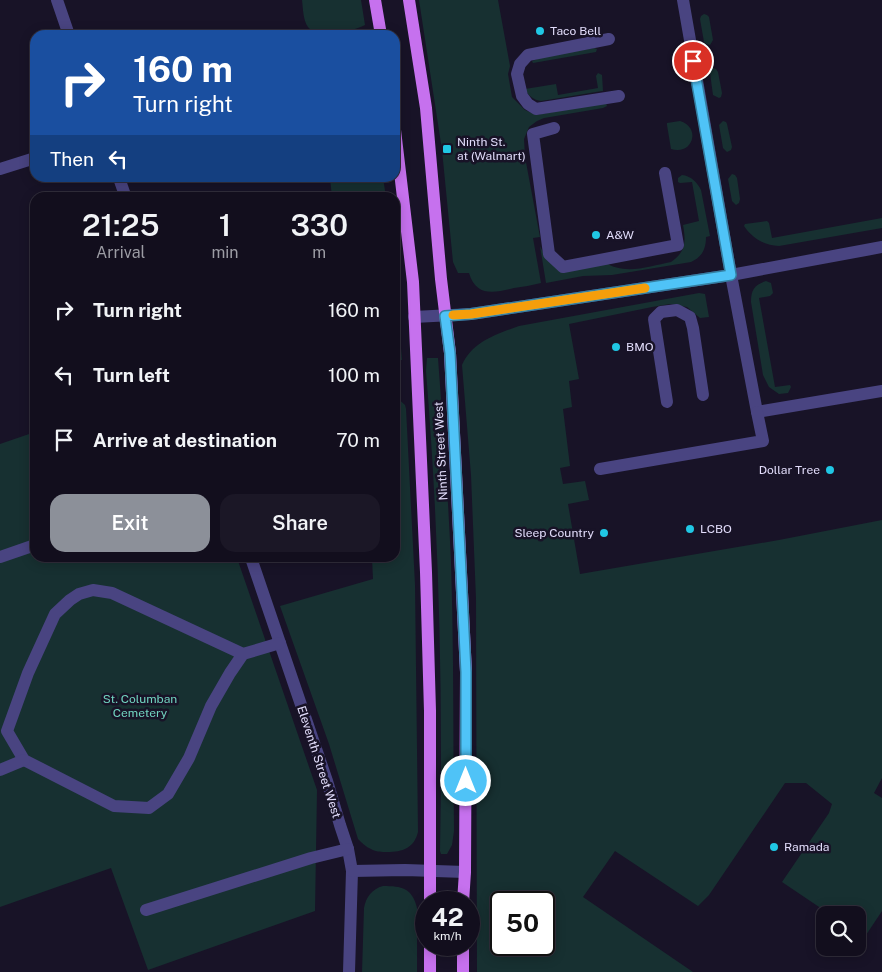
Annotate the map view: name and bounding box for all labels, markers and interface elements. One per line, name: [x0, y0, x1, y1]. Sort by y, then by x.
place label: Taco Bell: [550, 24, 601, 38]
marker: Taco Bell: [534, 25, 546, 37]
pin: [672, 40, 714, 82]
icon: arrive: [679, 47, 707, 75]
text: 160 m: [133, 49, 233, 90]
icon: right: [50, 50, 115, 115]
text: Turn right: [133, 91, 233, 117]
place label: Ninth St. at (Walmart): [457, 135, 526, 163]
marker: Ninth St. at (Walmart): [441, 143, 453, 155]
icon: left: [104, 145, 132, 173]
text: Then: [50, 148, 94, 170]
text: 21:25: [82, 207, 159, 243]
text: 1: [219, 207, 231, 243]
text: 330: [290, 207, 348, 243]
place label: A&W: [606, 228, 634, 242]
marker: A&W: [590, 229, 602, 241]
text: Arrival: [96, 243, 145, 262]
text: min: [211, 243, 239, 262]
text: m: [312, 243, 326, 262]
icon: right: [50, 296, 78, 324]
text: Turn right: [93, 299, 182, 321]
text: 160 m: [328, 299, 380, 321]
place label: BMO: [626, 340, 654, 354]
marker: BMO: [610, 341, 622, 353]
icon: left: [50, 361, 78, 389]
text: Turn left: [93, 364, 170, 386]
text: 100 m: [328, 364, 380, 386]
street label: Ninth Street West: [431, 401, 451, 501]
icon: arrive: [50, 426, 78, 454]
text: Arrive at destination: [93, 429, 277, 451]
text: 70 m: [336, 429, 380, 451]
place label: Dollar Tree: [759, 463, 820, 477]
marker: Dollar Tree: [824, 464, 836, 476]
button: Exit: [50, 494, 210, 552]
button: Share: [220, 494, 380, 552]
place label: LCBO: [700, 522, 732, 536]
marker: LCBO: [684, 523, 696, 535]
place label: Sleep Country: [514, 526, 595, 540]
marker: Sleep Country: [598, 527, 610, 539]
park label: St. Columban Cemetery: [103, 692, 177, 720]
street label: Eleventh Street West: [294, 704, 344, 820]
position arrow: [439, 754, 491, 806]
place label: Ramada: [784, 840, 829, 854]
marker: Ramada: [768, 841, 780, 853]
speed limit sign: 50: [490, 891, 555, 956]
text: 42: [431, 902, 464, 932]
map controls: [816, 906, 866, 956]
button: search: [816, 906, 866, 956]
text: km/h: [433, 929, 462, 943]

